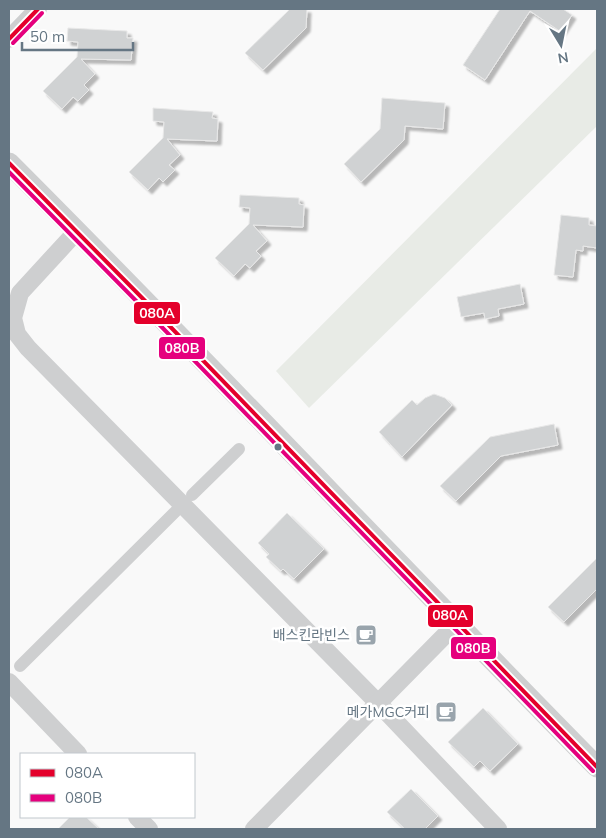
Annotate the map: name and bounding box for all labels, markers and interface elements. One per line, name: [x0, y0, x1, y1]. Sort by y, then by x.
scale bar: [22, 20, 134, 52]
north arrow: [536, 20, 586, 70]
text: 50 m: [30, 27, 65, 46]
text: N: [556, 48, 570, 68]
line badge: 080A: [133, 301, 181, 325]
text: 080A: [139, 304, 175, 322]
line badge: 080B: [158, 336, 206, 360]
text: 080B: [165, 339, 200, 357]
unlabelled marker: [273, 442, 283, 452]
line badge: 080A: [427, 604, 474, 628]
text: 080A: [432, 606, 468, 624]
cafe icon: 배스킨라빈스: [354, 623, 378, 647]
place label: 배스킨라빈스: [273, 626, 350, 644]
line badge: 080B: [450, 636, 497, 660]
text: 080B: [456, 639, 491, 657]
cafe icon: 메가MGC커피: [434, 700, 458, 724]
place label: 메가MGC커피: [347, 703, 430, 721]
legend: [20, 753, 195, 818]
text: 080A: [65, 763, 103, 782]
text: 080B: [65, 788, 102, 807]

